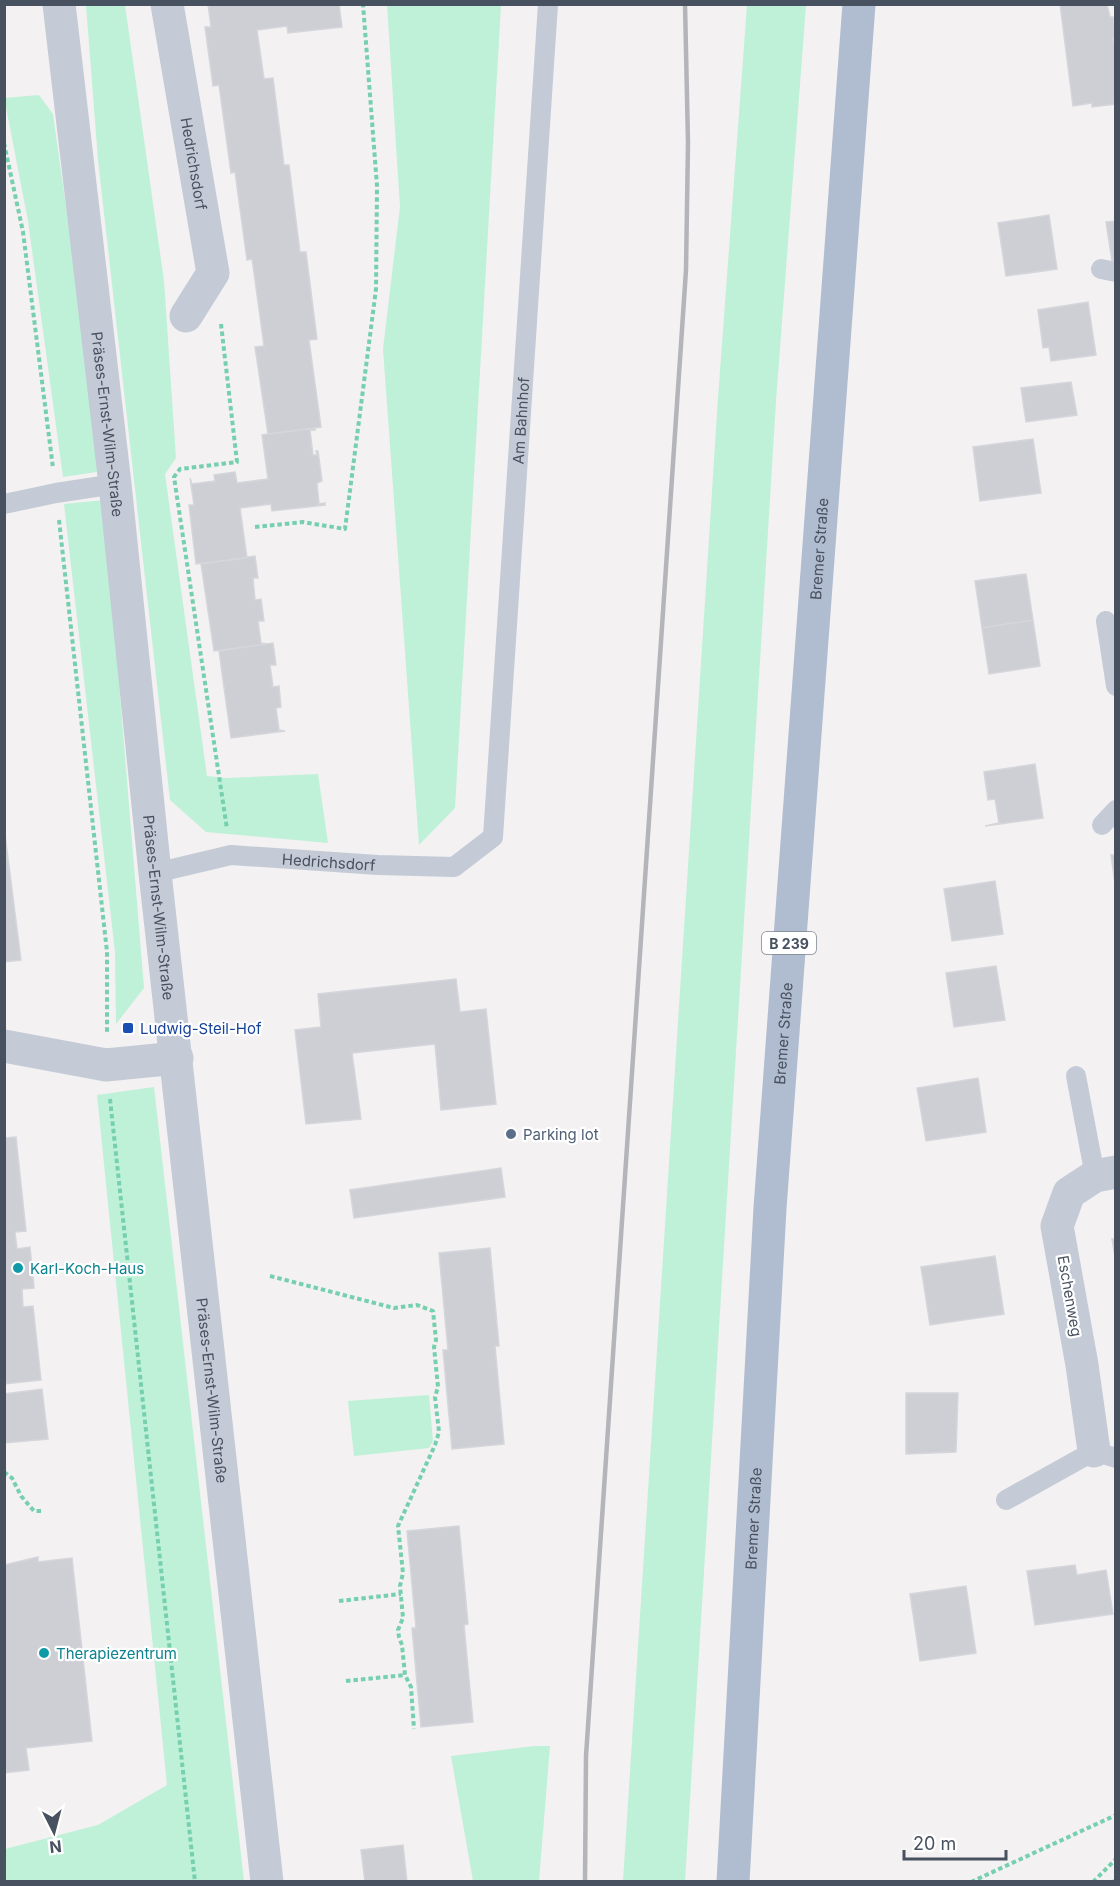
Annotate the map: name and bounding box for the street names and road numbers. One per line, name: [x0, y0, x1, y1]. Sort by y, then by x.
street label: Hedrichsdorf: [177, 116, 212, 212]
street label: Präses-Ernst-Wilm-Straße: [88, 330, 128, 518]
street label: Am Bahnhof: [508, 376, 533, 465]
street label: Bremer Straße: [805, 497, 832, 601]
street label: Präses-Ernst-Wilm-Straße: [140, 814, 179, 1001]
street label: Hedrichsdorf: [281, 849, 376, 874]
road number: B 239: [762, 932, 816, 954]
street label: Bremer Straße: [770, 982, 796, 1085]
street label: Eschenweg: [1054, 1254, 1086, 1338]
street label: Präses-Ernst-Wilm-Straße: [193, 1297, 232, 1484]
street label: Bremer Straße: [741, 1467, 765, 1570]

